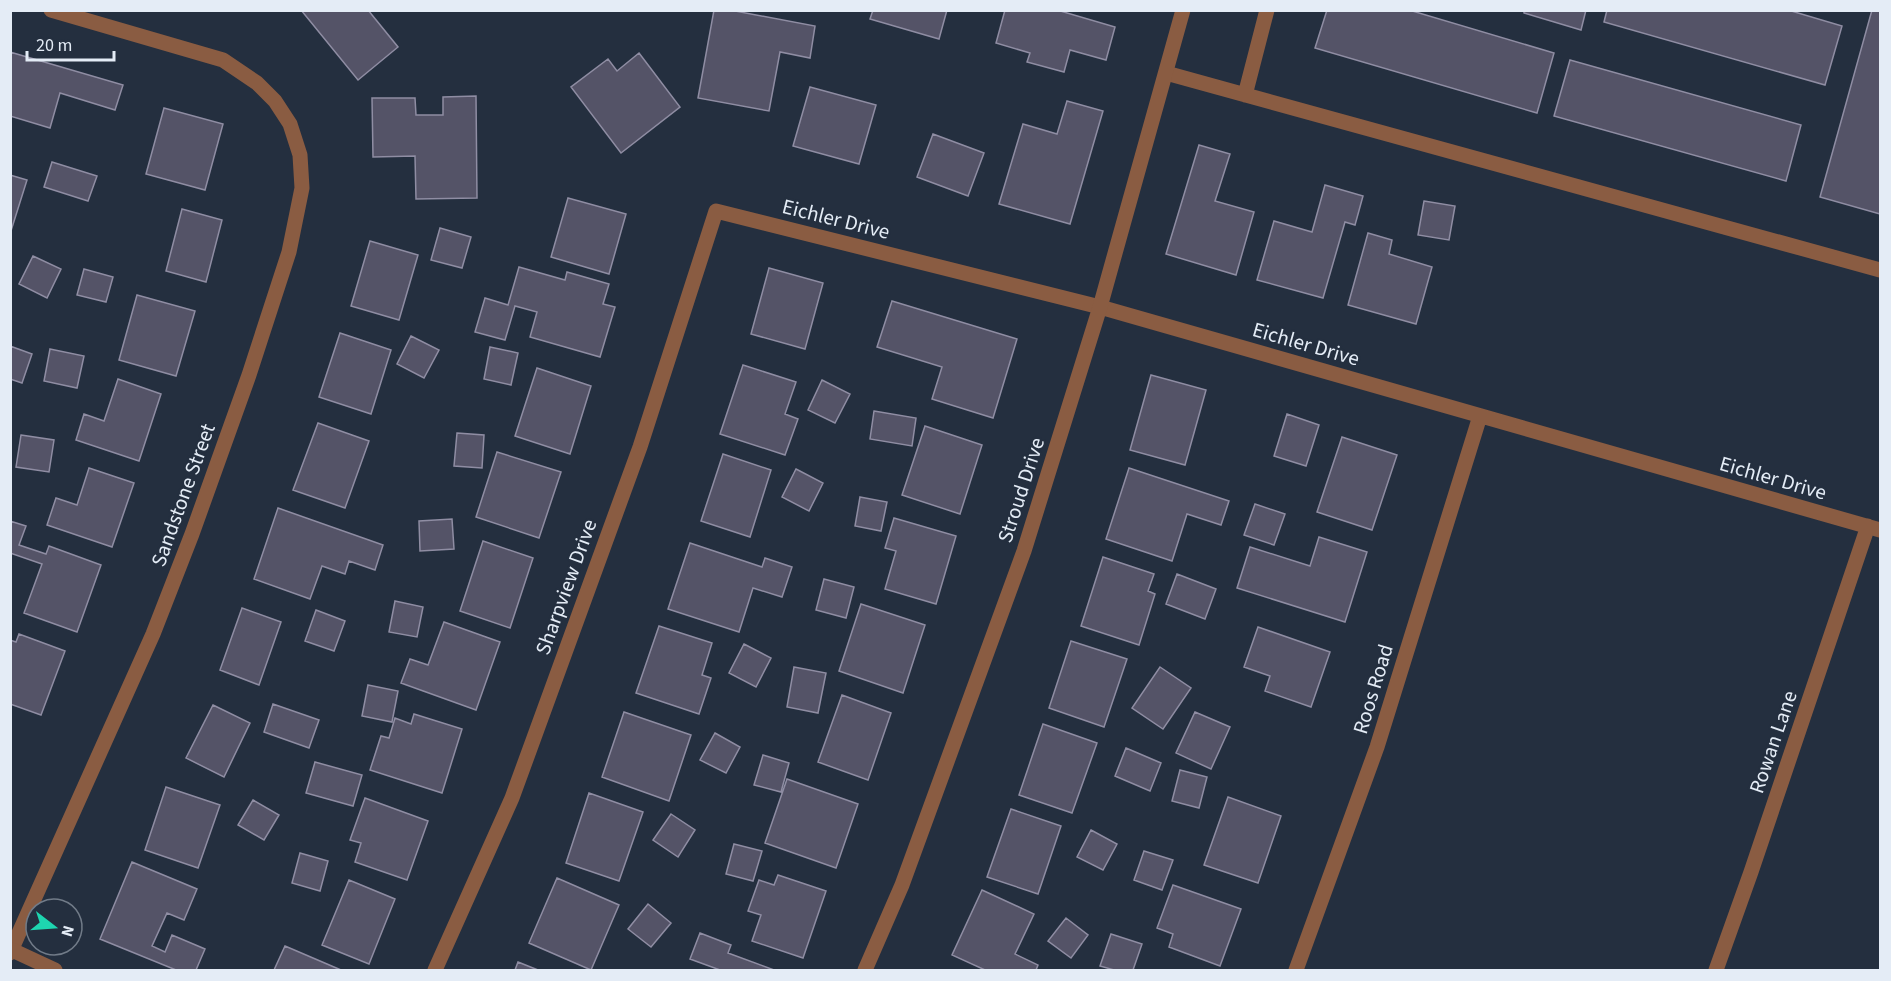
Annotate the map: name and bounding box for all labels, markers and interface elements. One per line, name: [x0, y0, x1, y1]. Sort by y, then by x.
scale bar: [27, 24, 114, 62]
text: 20 m: [36, 33, 72, 58]
street label: Eichler Drive: [779, 191, 893, 247]
street label: Eichler Drive: [1249, 314, 1363, 374]
street label: Sandstone Street: [143, 419, 223, 571]
street label: Stroud Drive: [990, 433, 1052, 547]
street label: Eichler Drive: [1716, 448, 1830, 508]
street label: Sharpview Drive: [528, 515, 604, 659]
street label: Roos Road: [1345, 640, 1401, 738]
street label: Rowan Lane: [1741, 687, 1805, 797]
north arrow: [24, 897, 84, 957]
text: N: [55, 923, 79, 939]

